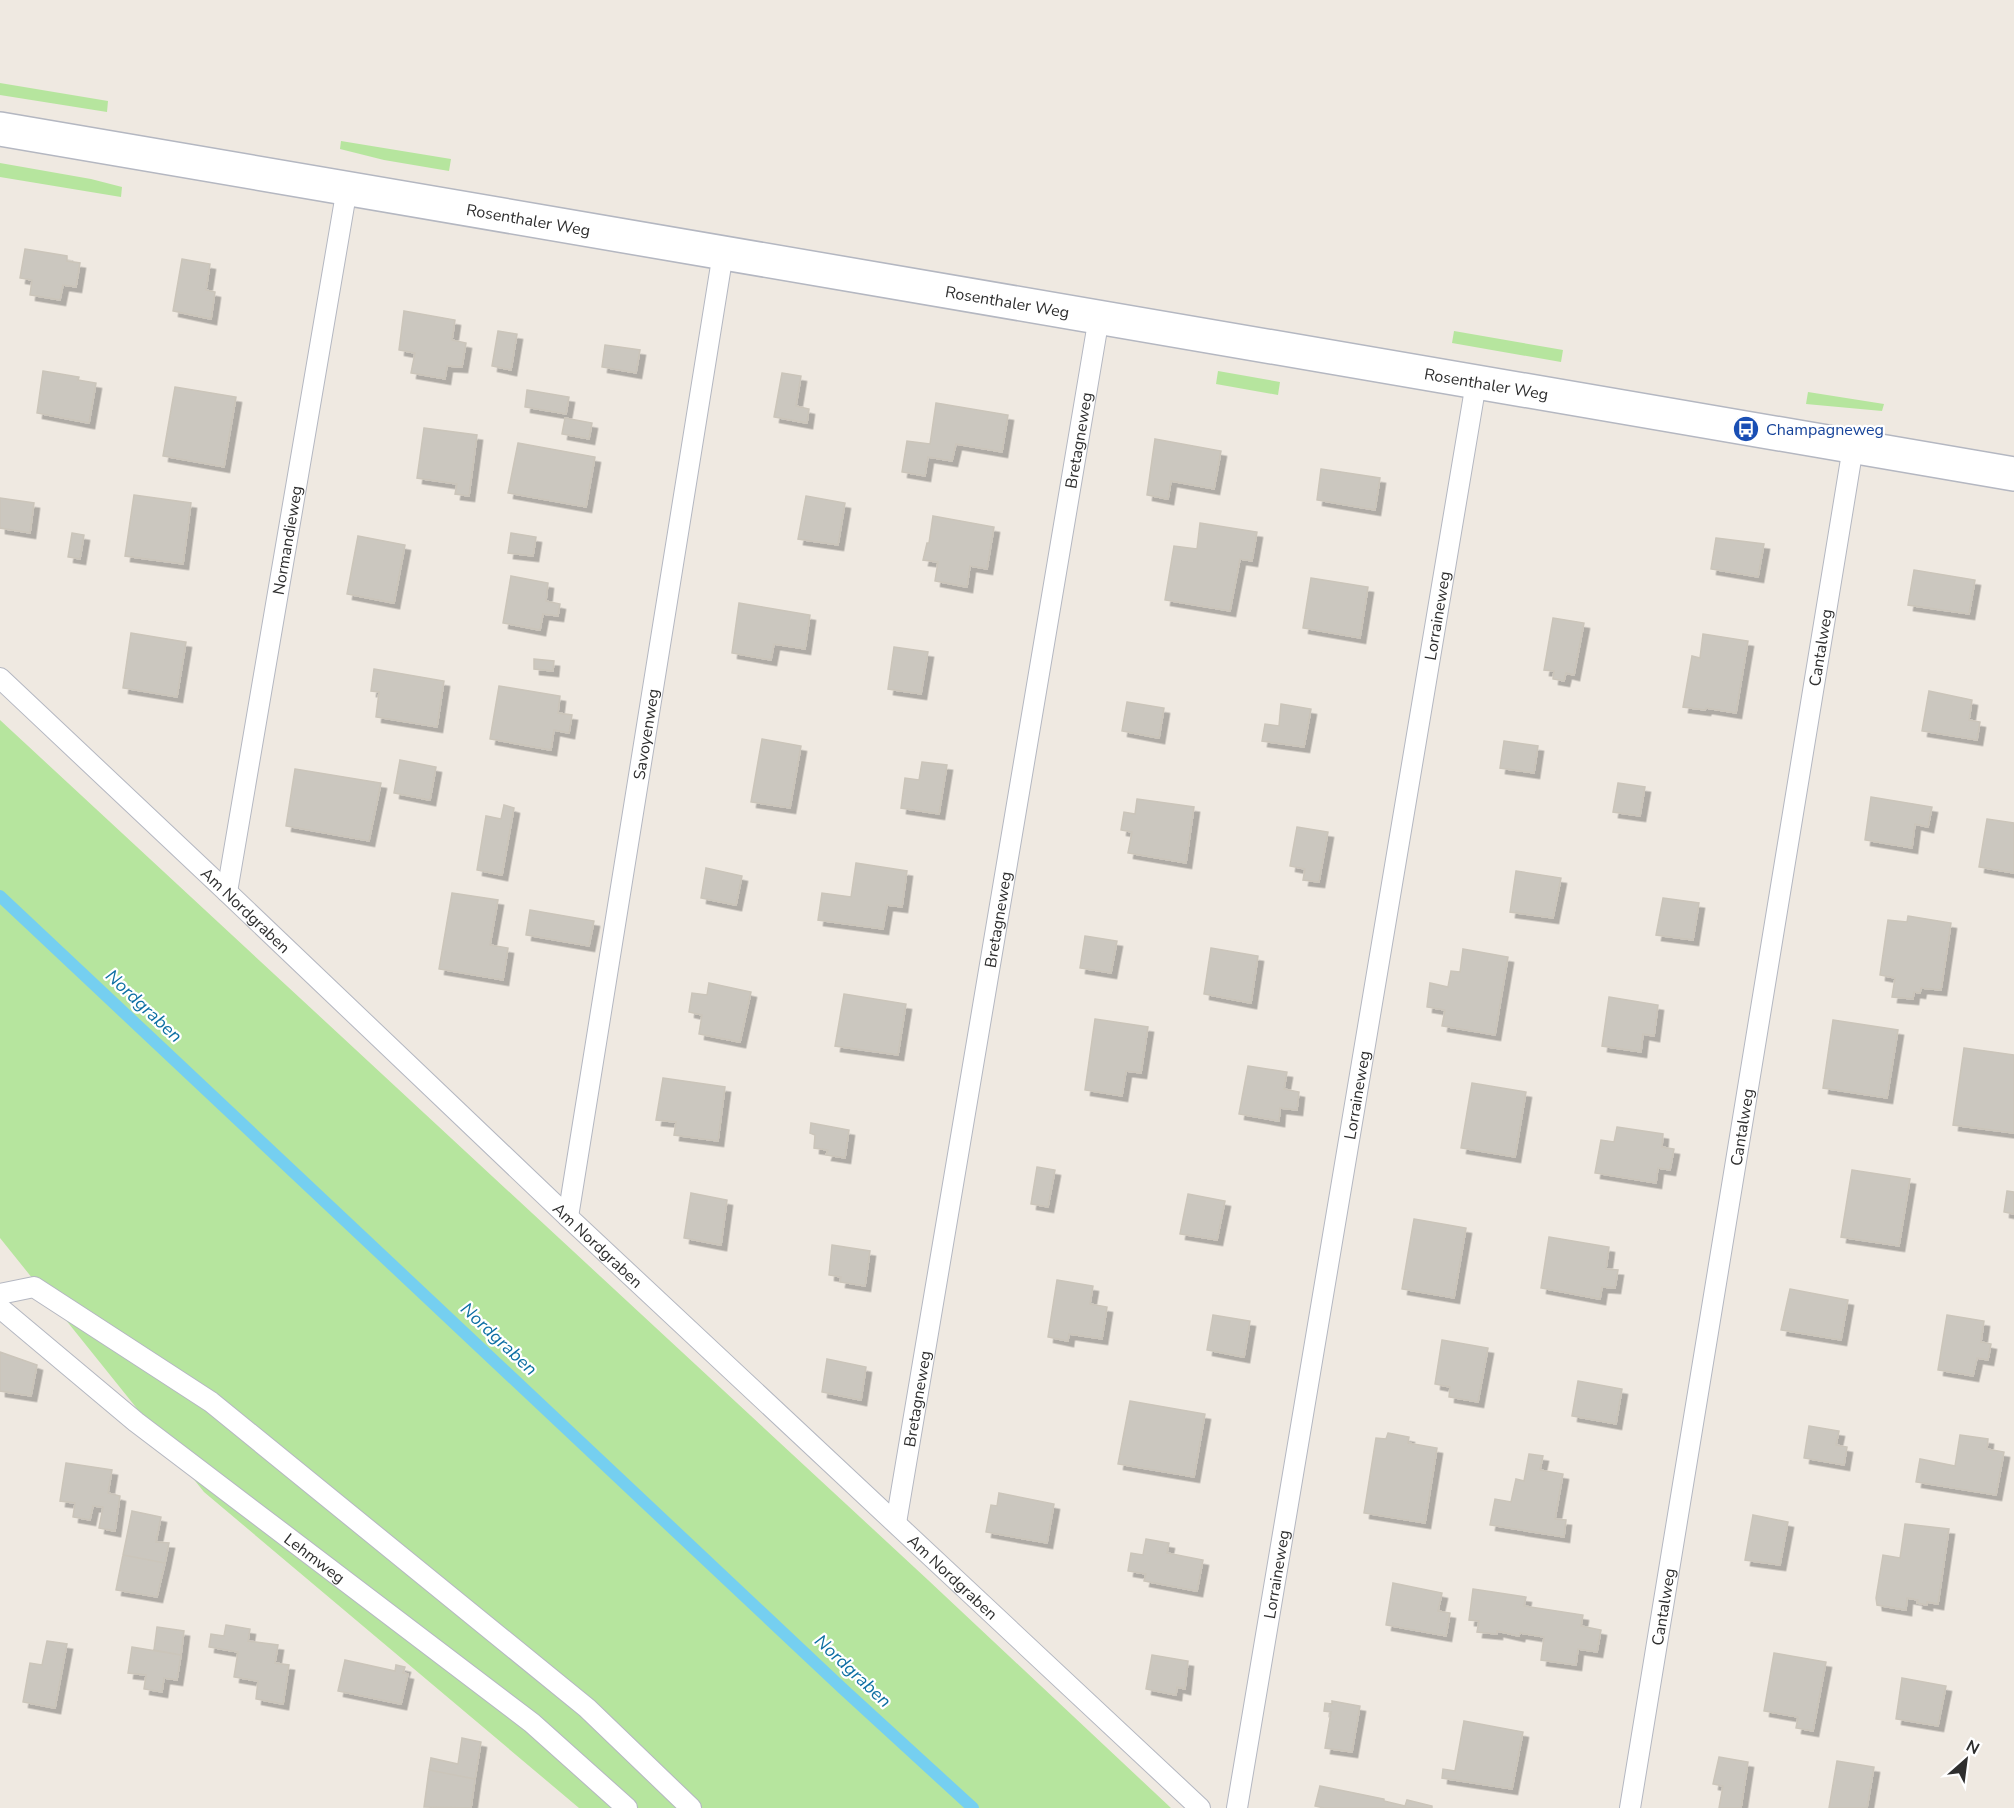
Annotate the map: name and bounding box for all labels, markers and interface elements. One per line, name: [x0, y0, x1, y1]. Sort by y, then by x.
street label: Rosenthaler Weg: [464, 199, 592, 242]
street label: Rosenthaler Weg: [943, 281, 1071, 324]
street label: Rosenthaler Weg: [1422, 363, 1550, 406]
street label: Bretagneweg: [1060, 391, 1098, 490]
bus stop icon: Champagneweg: [1731, 414, 1761, 444]
place label: Champagneweg: [1766, 419, 1884, 441]
street label: Normandieweg: [268, 484, 308, 597]
street label: Lorraineweg: [1420, 570, 1456, 662]
street label: Cantalweg: [1804, 607, 1838, 688]
street label: Savoyenweg: [628, 687, 665, 782]
street label: Am Nordgraben: [196, 863, 295, 959]
street label: Bretagneweg: [980, 870, 1017, 969]
water label: Nordgraben: [100, 964, 188, 1048]
street label: Lorraineweg: [1339, 1049, 1376, 1141]
street label: Cantalweg: [1725, 1087, 1760, 1168]
street label: Am Nordgraben: [548, 1198, 647, 1293]
water label: Nordgraben: [455, 1297, 543, 1381]
street label: Bretagneweg: [899, 1349, 937, 1449]
street label: Lehmweg: [279, 1528, 349, 1589]
street label: Lorraineweg: [1259, 1528, 1295, 1621]
street label: Am Nordgraben: [902, 1530, 1002, 1625]
street label: Cantalweg: [1647, 1567, 1681, 1647]
water label: Nordgraben: [809, 1629, 897, 1713]
north arrow: [1936, 1730, 1996, 1790]
text: N: [1962, 1735, 1983, 1760]

